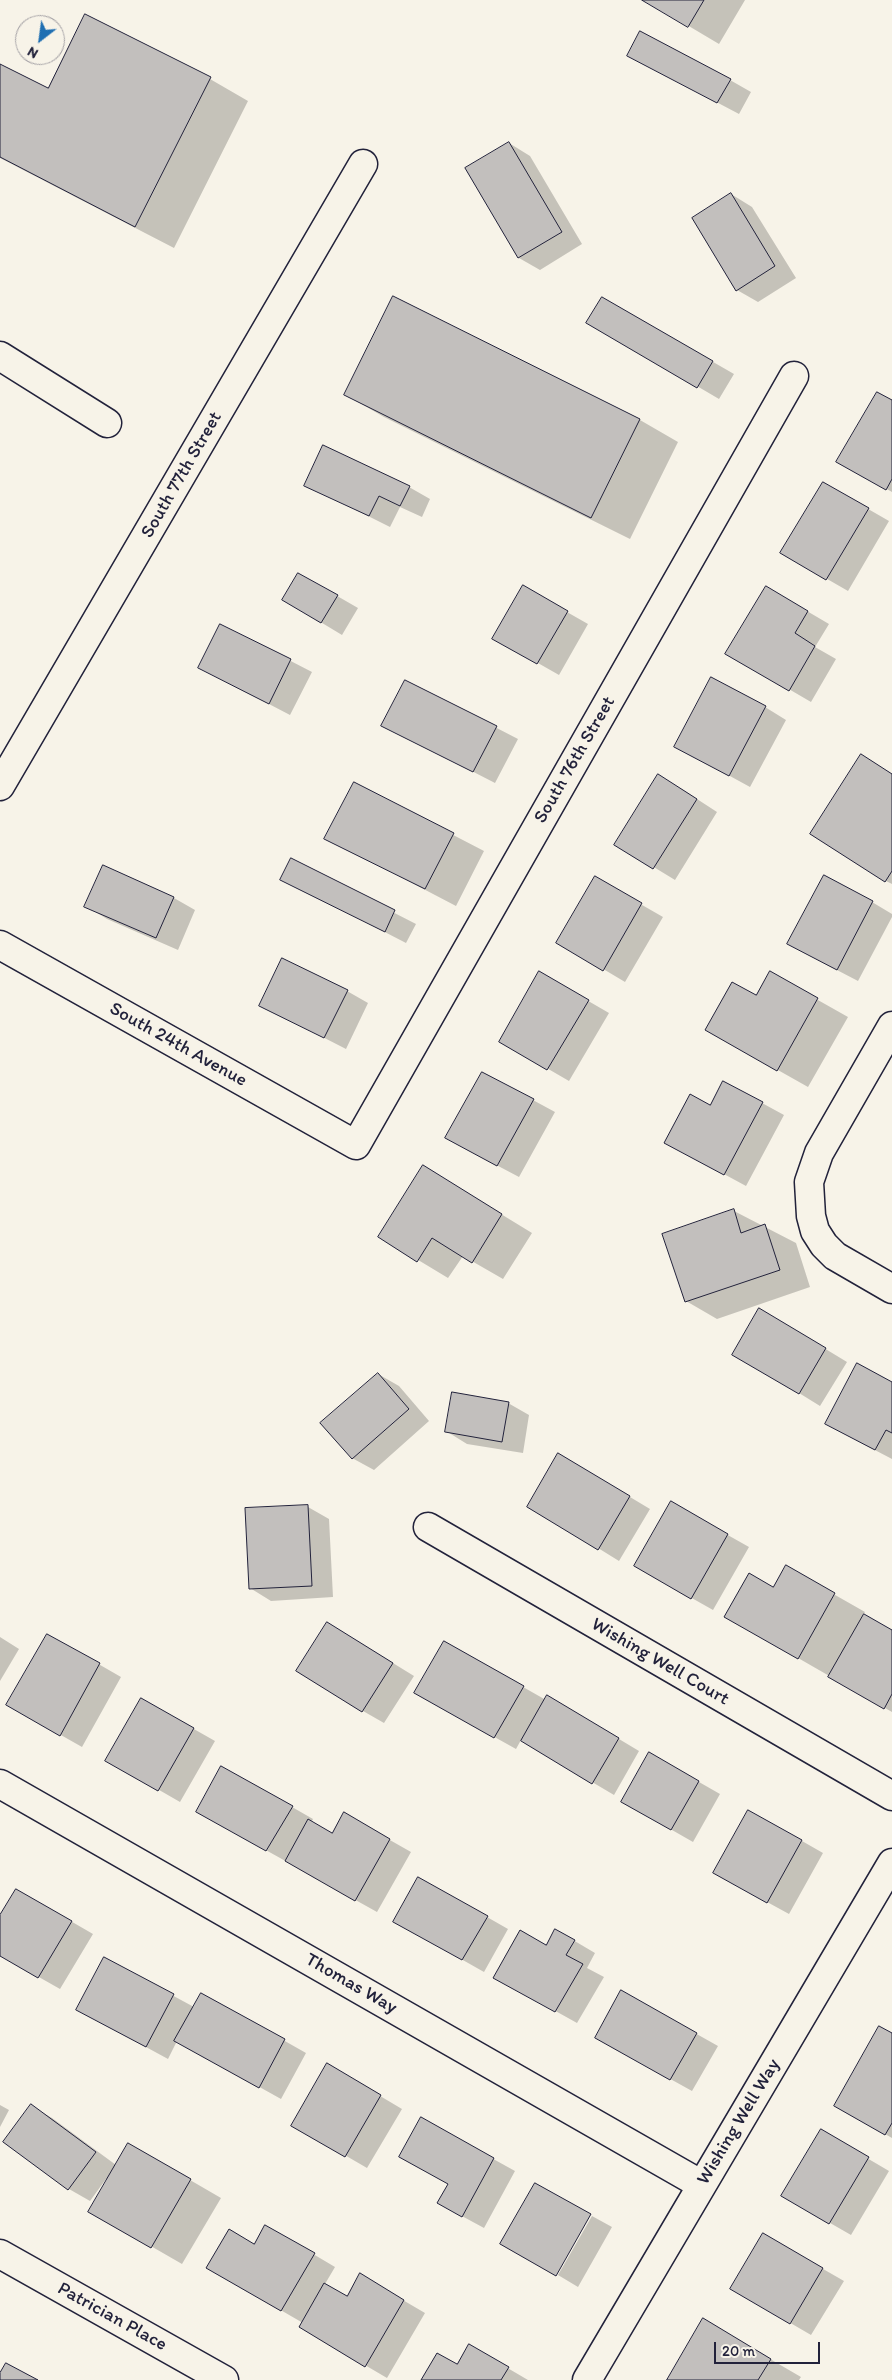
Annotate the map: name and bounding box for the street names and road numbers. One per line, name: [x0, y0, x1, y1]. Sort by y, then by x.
street label: South 77th Street: [137, 408, 227, 542]
street label: South 76th Street: [529, 692, 621, 828]
street label: South 24th Avenue: [105, 998, 251, 1092]
street label: Wishing Well Court: [587, 1613, 733, 1711]
street label: Thomas Way: [301, 1949, 401, 2019]
street label: Wishing Well Way: [692, 2055, 786, 2189]
street label: Patrician Place: [53, 2278, 171, 2356]

